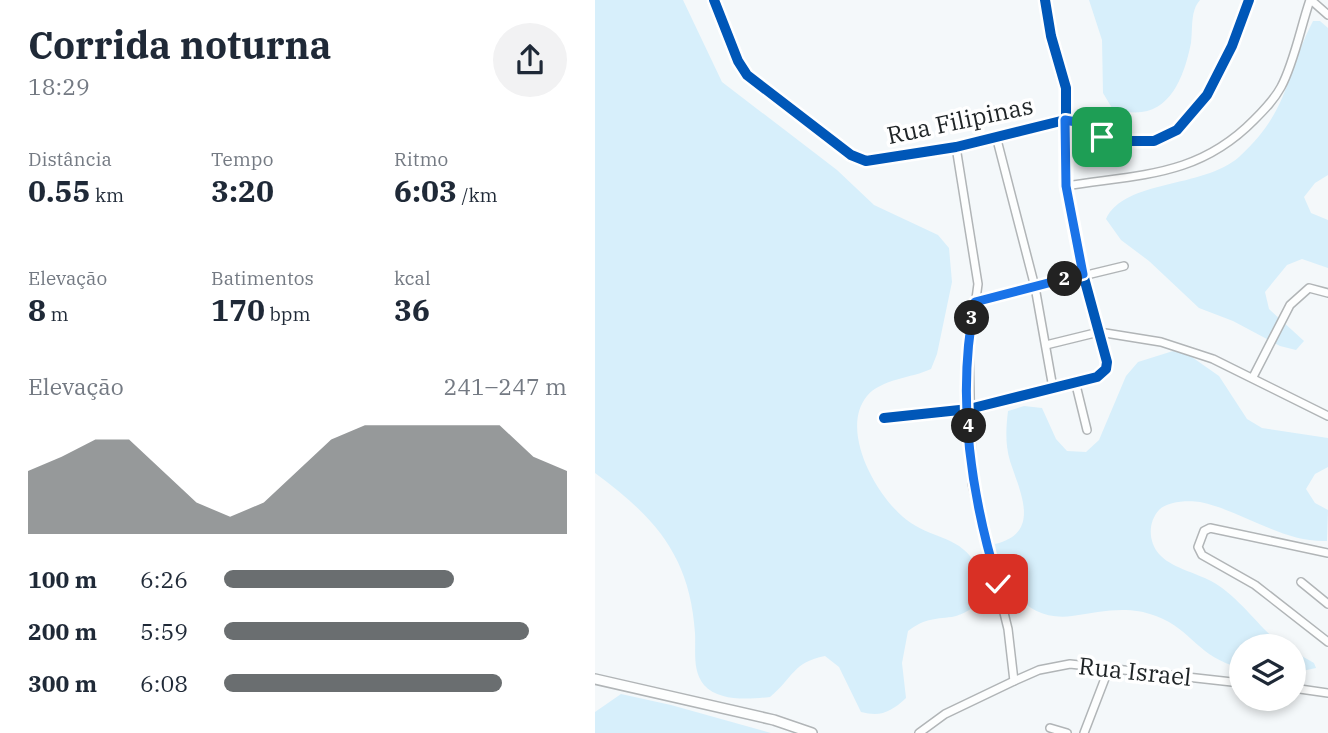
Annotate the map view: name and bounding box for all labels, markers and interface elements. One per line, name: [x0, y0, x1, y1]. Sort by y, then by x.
text: Corrida noturna: [28, 20, 331, 69]
button: share: [493, 23, 567, 97]
text: 18:29: [28, 71, 90, 101]
street label: Rua Filipinas: [884, 89, 1036, 151]
pin: [1072, 107, 1132, 167]
icon: arrive: [1083, 118, 1121, 156]
text: Distância: [28, 147, 112, 171]
text: Tempo: [211, 147, 273, 171]
text: Ritmo: [394, 147, 448, 171]
text: 0.55: [28, 171, 90, 210]
text: 3:20: [211, 171, 274, 210]
text: 6:03: [394, 171, 457, 210]
text: km: [90, 183, 124, 207]
text: /km: [457, 183, 498, 207]
pin: 2: [1047, 262, 1083, 296]
text: Elevação: [28, 266, 107, 290]
text: Batimentos: [211, 266, 314, 290]
text: kcal: [394, 266, 431, 290]
text: 2: [1059, 266, 1070, 290]
text: 8: [28, 290, 46, 329]
text: 170: [211, 290, 265, 329]
text: 36: [394, 290, 430, 329]
pin: 3: [955, 300, 989, 336]
text: m: [46, 302, 69, 326]
text: bpm: [265, 302, 311, 326]
text: 3: [966, 305, 977, 329]
text: Elevação: [28, 371, 124, 401]
text: 241–247 m: [443, 371, 567, 401]
pin: 4: [951, 408, 987, 444]
text: 4: [963, 413, 974, 437]
pin: [968, 554, 1028, 614]
text: 100 m: [28, 564, 97, 594]
text: 6:26: [140, 564, 188, 594]
icon: check: [979, 565, 1017, 603]
text: 200 m: [28, 616, 97, 646]
text: 5:59: [140, 616, 188, 646]
map controls: [1229, 634, 1306, 711]
button: layers: [1229, 634, 1306, 711]
street label: Rua Israel: [1077, 649, 1193, 693]
text: 300 m: [28, 668, 97, 698]
text: 6:08: [140, 668, 188, 698]

